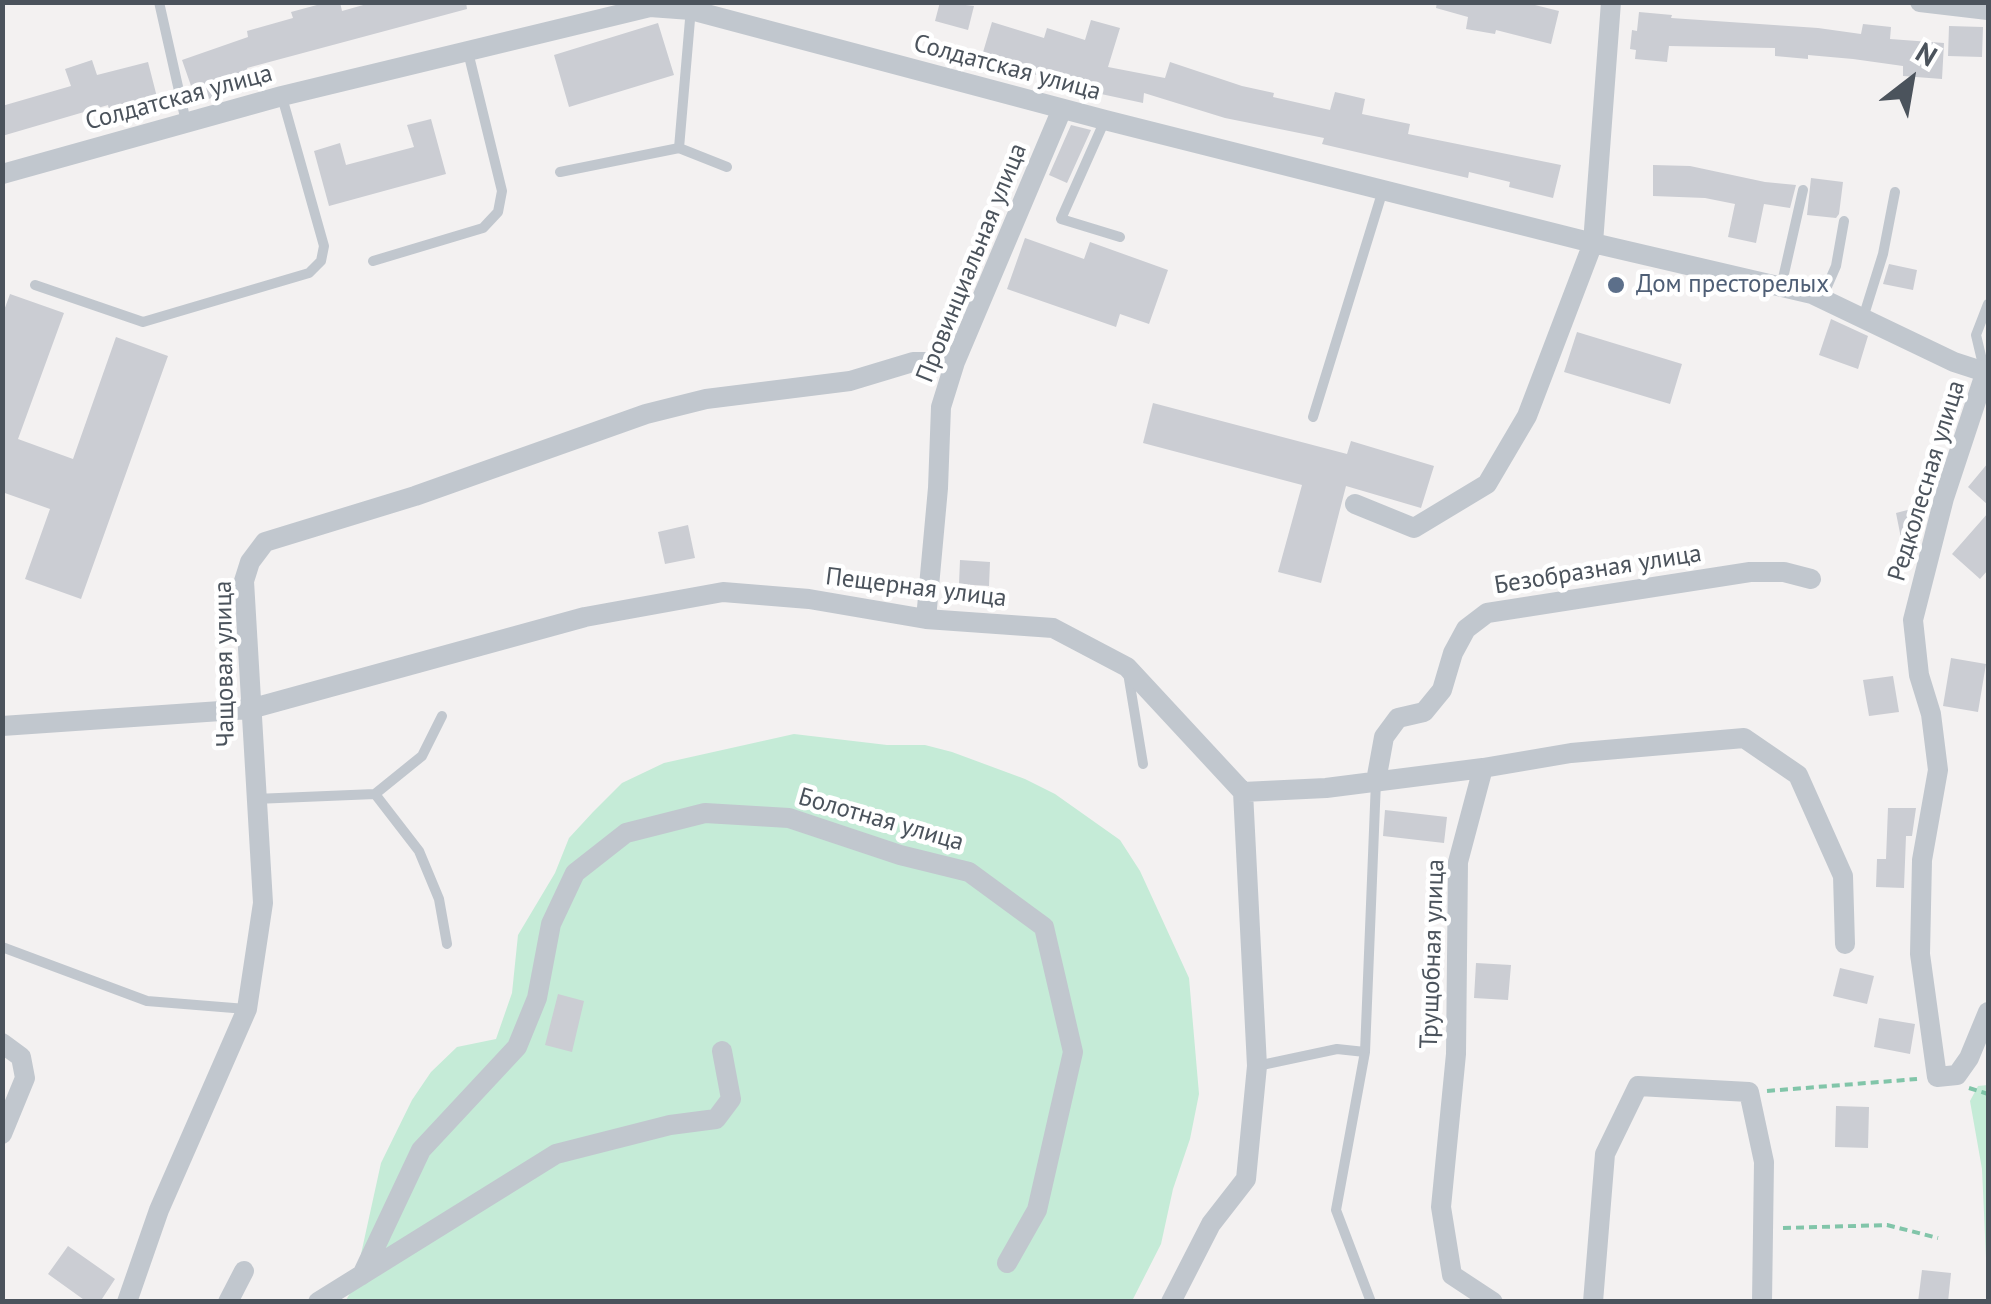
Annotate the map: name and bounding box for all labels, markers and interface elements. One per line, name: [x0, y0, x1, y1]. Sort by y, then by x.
street label: Солдатская улица: [910, 29, 1104, 107]
north arrow: [1861, 30, 1961, 130]
text: N: [1909, 33, 1944, 74]
street label: Солдатская улица: [82, 59, 276, 137]
street label: Провинциальная улица: [910, 139, 1034, 387]
place label: Дом престорелых: [1636, 270, 1829, 300]
marker: Дом престорелых: [1605, 274, 1627, 296]
street label: Редколесная улица: [1882, 377, 1972, 585]
street label: Безобразная улица: [1492, 539, 1704, 601]
street label: Пещерная улица: [824, 562, 1008, 614]
street label: Чащовая улица: [209, 580, 241, 748]
street label: Болотная улица: [795, 782, 967, 858]
street label: Трущобная улица: [1415, 859, 1451, 1049]

